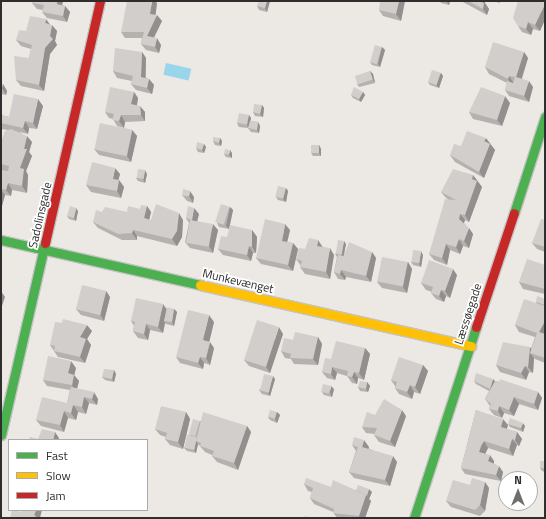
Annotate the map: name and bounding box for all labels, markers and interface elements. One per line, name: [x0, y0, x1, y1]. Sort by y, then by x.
street label: Sadolinsgade: [25, 181, 55, 249]
street label: Munkevænget: [201, 266, 275, 296]
street label: Læssøegade: [451, 282, 485, 346]
legend: [8, 439, 148, 511]
text: Fast: [46, 446, 68, 465]
text: Slow: [46, 466, 71, 485]
north arrow: [498, 471, 538, 511]
text: N: [514, 472, 522, 488]
text: Jam: [46, 486, 66, 505]

